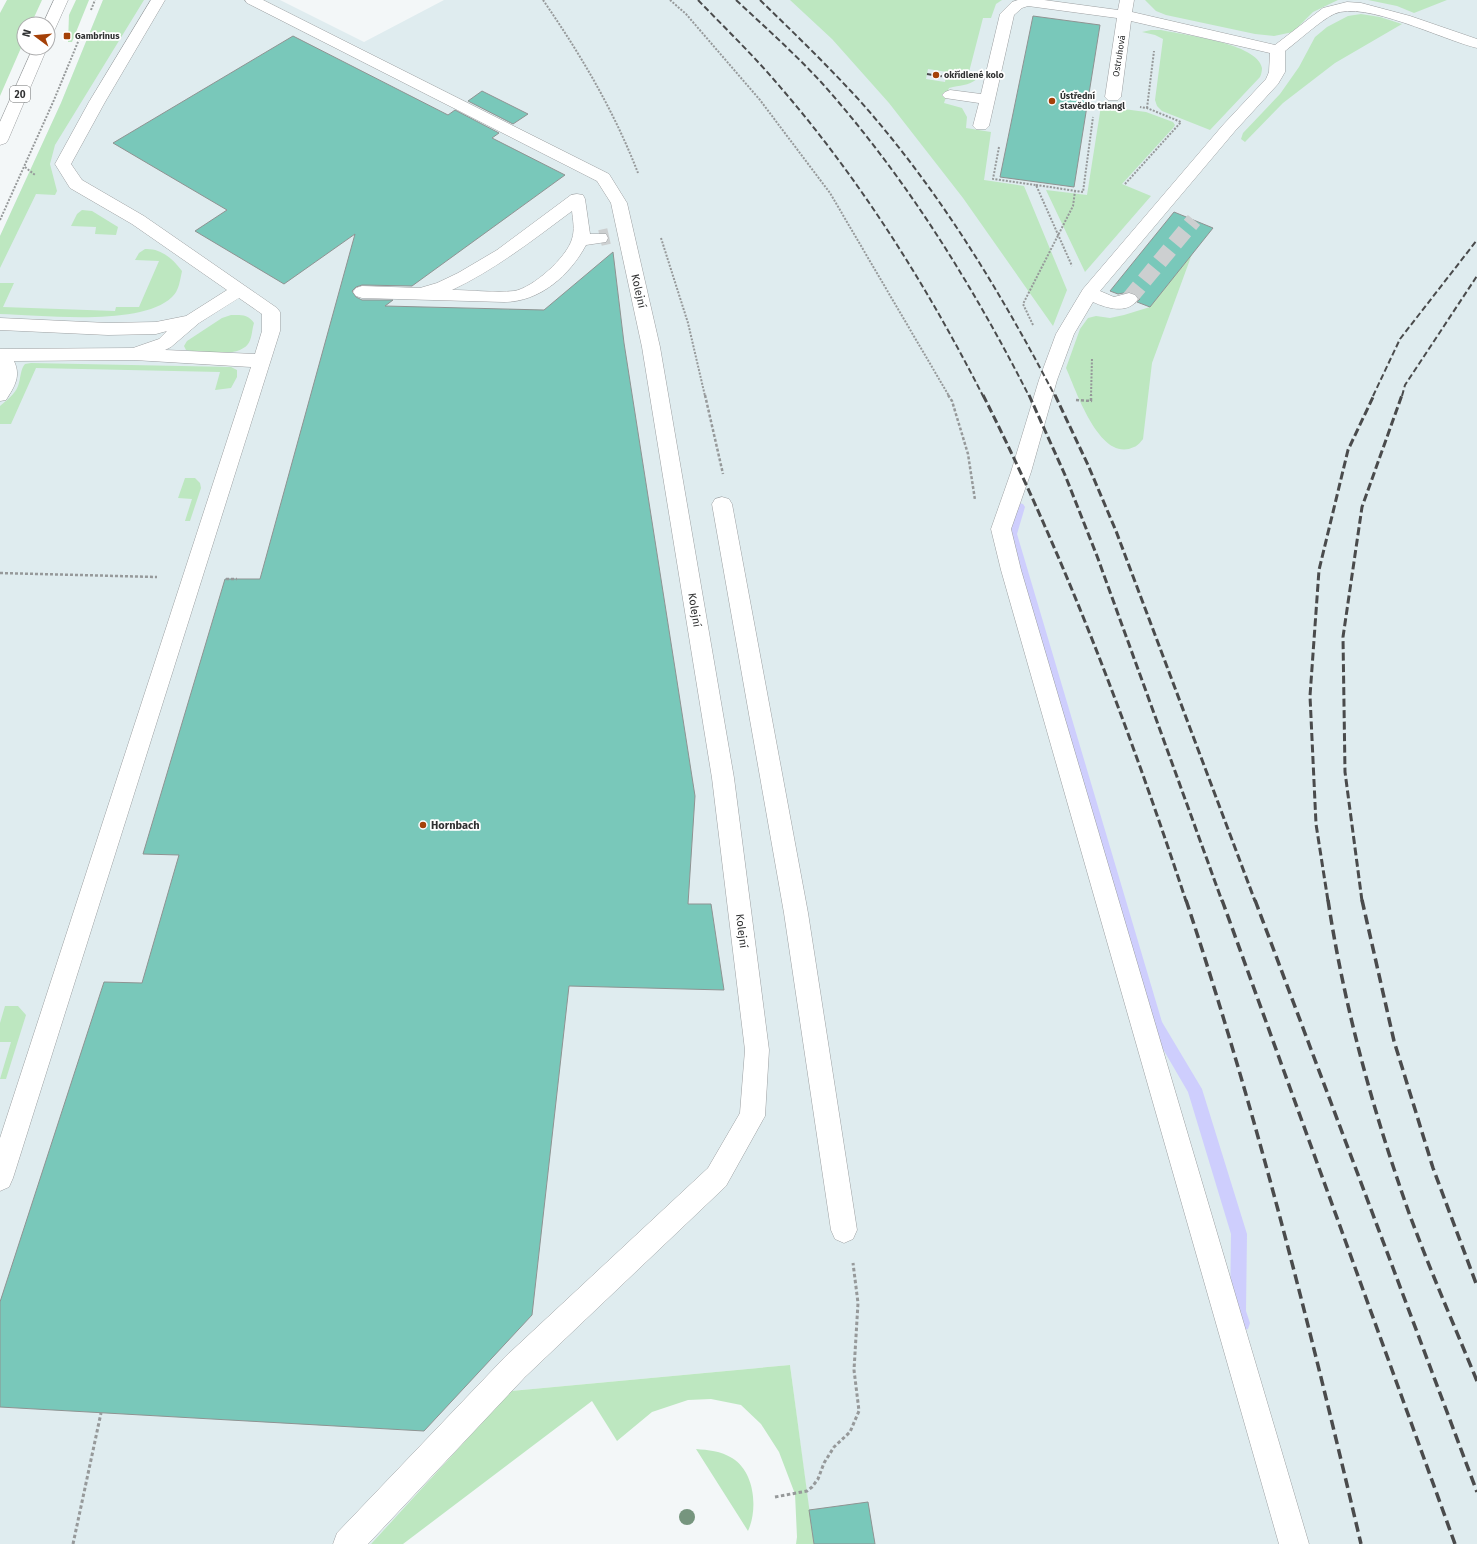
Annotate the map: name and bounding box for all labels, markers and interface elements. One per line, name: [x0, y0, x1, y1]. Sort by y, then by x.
north arrow: [16, 16, 56, 56]
text: N: [20, 28, 34, 39]
marker: Gambrinus: [62, 31, 72, 41]
place label: Gambrinus: [75, 31, 120, 41]
street label: Ostruhová: [1111, 34, 1127, 78]
marker: okřídlené kolo: [931, 70, 941, 80]
place label: okřídlené kolo: [944, 70, 1004, 80]
road number: 20: [10, 86, 30, 102]
place label: Ústřední stavědlo triangl: [1060, 90, 1125, 111]
marker: Ústřední stavědlo triangl: [1047, 96, 1057, 106]
street label: Kolejní: [628, 273, 649, 309]
street label: Kolejní: [685, 592, 704, 628]
place label: Hornbach: [431, 819, 480, 832]
marker: Hornbach: [418, 820, 428, 830]
street label: Kolejní: [733, 913, 750, 949]

